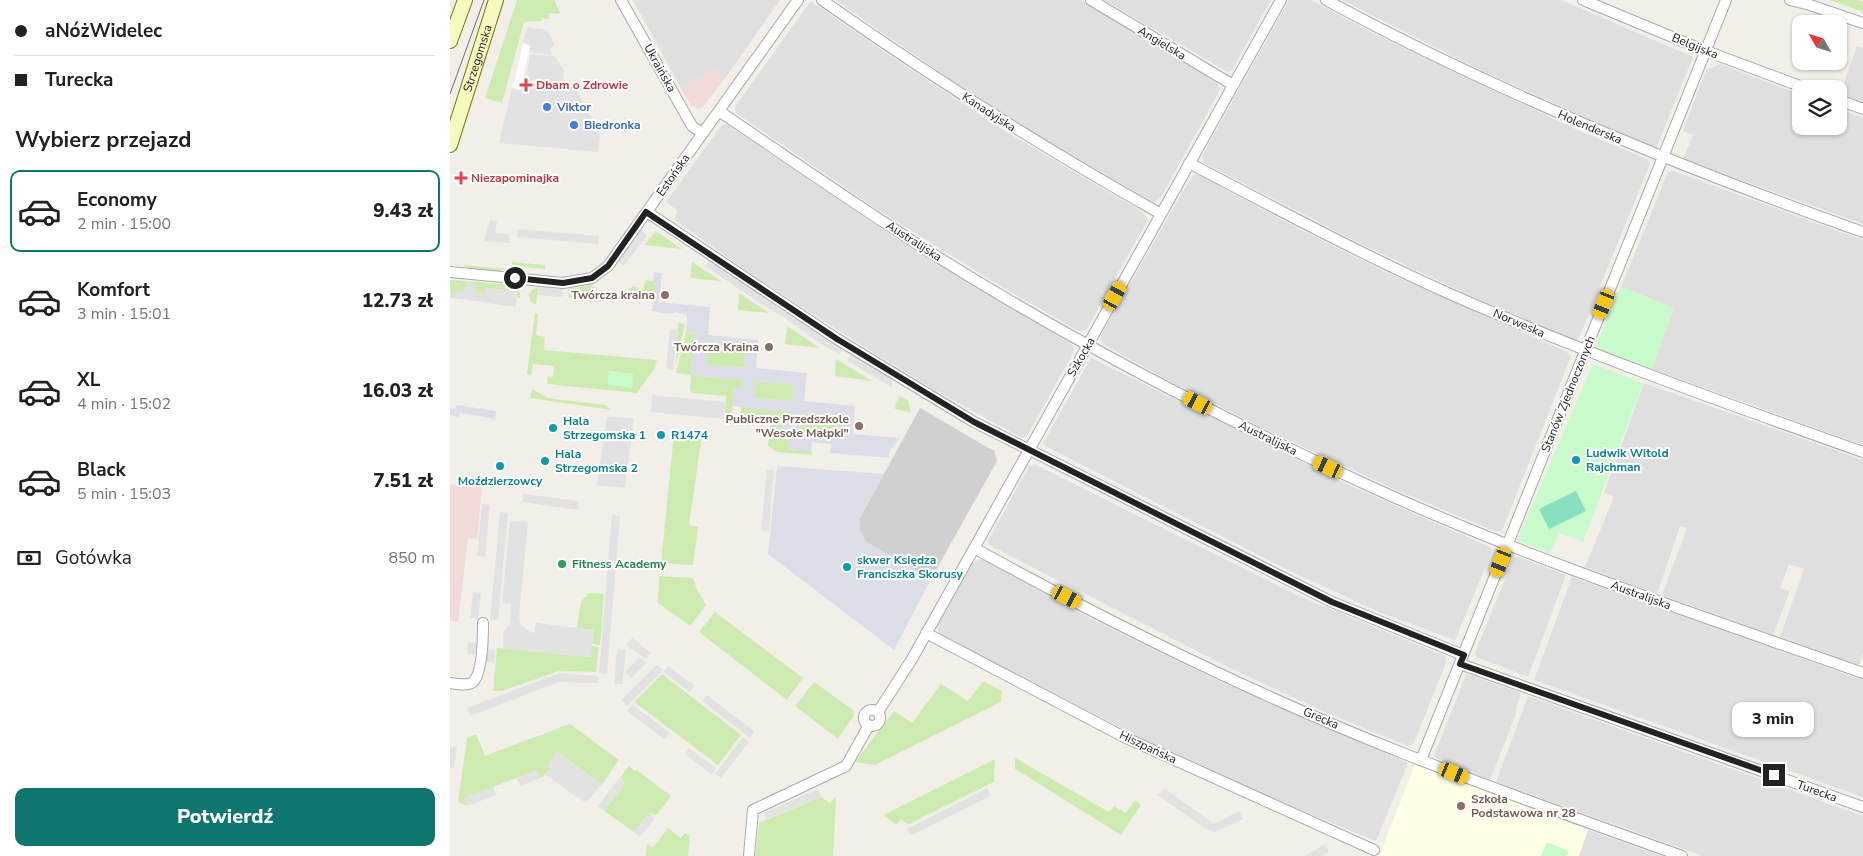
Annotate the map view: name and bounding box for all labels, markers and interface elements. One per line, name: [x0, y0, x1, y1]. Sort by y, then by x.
north arrow: [1792, 15, 1848, 70]
map controls: [1792, 15, 1847, 135]
text: aNóżWidelec: [45, 18, 162, 44]
street label: Angielska: [1135, 22, 1189, 64]
street label: Strzegomska: [459, 23, 496, 94]
street label: Belgijska: [1669, 29, 1721, 63]
street label: Ukraińska: [640, 41, 680, 95]
text: Turecka: [45, 67, 113, 93]
place label: Dbam o Zdrowie: [536, 77, 629, 93]
marker: Dbam o Zdrowie: [520, 79, 532, 91]
button: layers: [1792, 80, 1847, 135]
street label: Kanadyjska: [959, 89, 1019, 135]
place label: Viktor: [556, 99, 591, 115]
marker: Viktor: [541, 101, 553, 113]
street label: Holenderska: [1555, 106, 1625, 148]
place label: Biedronka: [584, 117, 641, 133]
marker: Biedronka: [568, 119, 580, 131]
text: Wybierz przejazd: [15, 125, 191, 155]
street label: Estońska: [653, 151, 693, 199]
place label: Niezapominajka: [471, 170, 559, 186]
marker: Niezapominajka: [455, 172, 467, 184]
text: Economy: [77, 187, 157, 213]
icon: car: [17, 189, 62, 234]
text: 9.43 zł: [373, 198, 433, 224]
text: 2 min · 15:00: [77, 213, 171, 235]
street label: Australijska: [883, 217, 945, 265]
route start: [504, 267, 526, 289]
text: Komfort: [77, 277, 150, 303]
icon: car: [17, 279, 62, 324]
car: [1101, 279, 1128, 313]
place label: Twórcza kraina: [571, 287, 655, 303]
car: [1591, 287, 1616, 321]
text: 12.73 zł: [362, 288, 433, 314]
marker: Twórcza kraina: [659, 289, 671, 301]
text: 3 min · 15:01: [77, 303, 171, 325]
street label: Norweska: [1491, 305, 1547, 341]
street label: Stanów Zjednoczonych: [1537, 333, 1599, 455]
street label: Szkocka: [1063, 334, 1099, 380]
place label: Twórcza Kraina: [674, 339, 759, 355]
marker: Twórcza Kraina: [763, 341, 775, 353]
text: XL: [77, 367, 100, 393]
icon: car: [17, 369, 62, 414]
text: 16.03 zł: [362, 378, 433, 404]
car: [1181, 390, 1214, 416]
text: 4 min · 15:02: [77, 393, 171, 415]
place label: Publiczne Przedszkole "Wesołe Małpki": [725, 411, 849, 441]
place label: Hala Strzegomska 1: [563, 413, 646, 443]
street label: Australijska: [1236, 417, 1300, 459]
marker: Publiczne Przedszkole "Wesołe Małpki": [853, 420, 865, 432]
marker: Hala Strzegomska 1: [547, 422, 559, 434]
place label: R1474: [671, 427, 708, 443]
marker: R1474: [655, 429, 667, 441]
place label: Ludwik Witold Rajchman: [1586, 445, 1669, 475]
place label: Hala Strzegomska 2: [555, 446, 638, 476]
car: [1311, 454, 1344, 480]
marker: Ludwik Witold Rajchman: [1570, 454, 1582, 466]
marker: Hala Strzegomska 2: [539, 455, 551, 467]
text: Black: [77, 457, 126, 483]
icon: car: [17, 459, 62, 504]
marker: Moździerzowcy: [494, 460, 506, 472]
text: 7.51 zł: [373, 468, 433, 494]
place label: Moździerzowcy: [458, 473, 543, 489]
text: 5 min · 15:03: [77, 483, 171, 505]
icon: cash: [15, 544, 43, 572]
text: Gotówka: [55, 545, 132, 571]
car: [1488, 545, 1513, 579]
text: 850 m: [388, 547, 435, 569]
place label: skwer Księdza Franciszka Skorusy: [857, 552, 963, 582]
place label: Fitness Academy: [572, 556, 667, 572]
marker: Fitness Academy: [556, 558, 568, 570]
marker: skwer Księdza Franciszka Skorusy: [841, 561, 853, 573]
street label: Australijska: [1609, 577, 1673, 613]
car: [1050, 584, 1083, 610]
callout: 3 min: [1733, 702, 1815, 738]
street label: Grecka: [1301, 703, 1341, 733]
text: 3 min: [1752, 708, 1794, 730]
street label: Hiszpańska: [1117, 727, 1179, 767]
car: [1437, 760, 1470, 786]
route end: [1763, 764, 1785, 786]
street label: Turecka: [1795, 776, 1839, 806]
button: Potwierdź: [15, 788, 435, 846]
place label: Szkoła Podstawowa nr 28: [1471, 791, 1576, 821]
marker: Szkoła Podstawowa nr 28: [1455, 800, 1467, 812]

